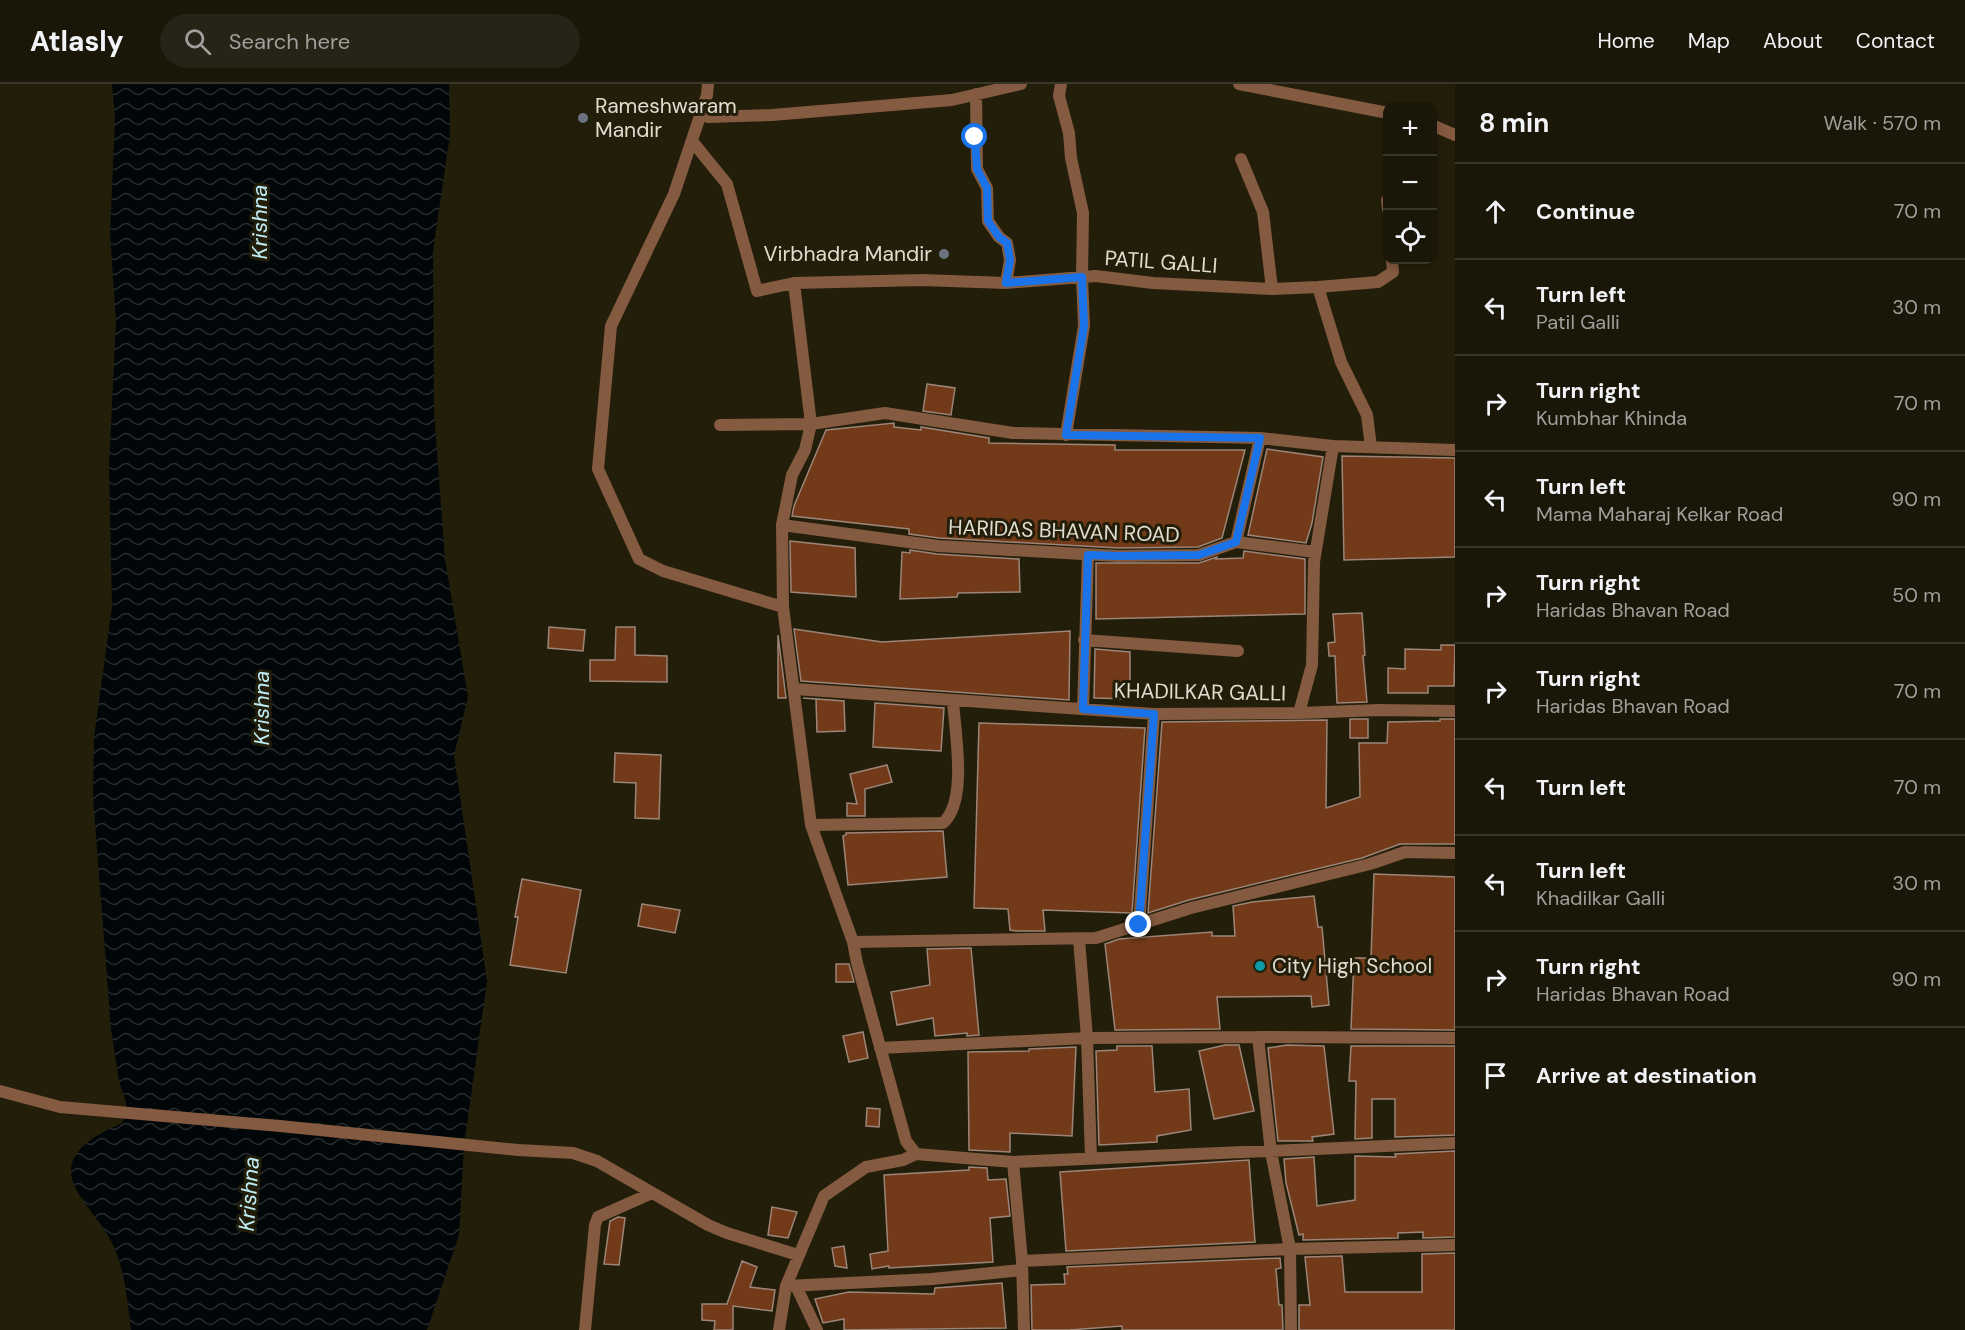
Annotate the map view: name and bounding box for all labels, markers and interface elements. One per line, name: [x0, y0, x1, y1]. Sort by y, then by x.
search box: [160, 14, 580, 68]
text: Atlasly: [30, 23, 124, 60]
icon: search: [181, 25, 214, 58]
text: Search here: [229, 27, 350, 56]
text: Home: [1597, 27, 1655, 55]
text: Map: [1688, 27, 1730, 55]
text: About: [1763, 27, 1823, 55]
text: Contact: [1856, 27, 1935, 55]
place label: Rameshwaram Mandir: [595, 92, 737, 144]
map controls: [1383, 102, 1437, 264]
button: +: [1383, 102, 1437, 156]
text: 8 min: [1479, 106, 1549, 140]
text: Walk · 570 m: [1824, 110, 1941, 136]
marker: Rameshwaram Mandir: [576, 111, 590, 125]
route start: [961, 123, 987, 149]
button: −: [1383, 156, 1437, 210]
water label: Krishna: [245, 185, 274, 259]
icon: ahead: [1479, 195, 1512, 228]
text: Continue: [1536, 197, 1635, 226]
text: 70 m: [1894, 198, 1941, 224]
button: locate: [1383, 210, 1437, 264]
place label: Virbhadra Mandir: [763, 240, 932, 268]
street label: PATIL GALLI: [1104, 244, 1218, 280]
marker: Virbhadra Mandir: [937, 247, 951, 261]
text: Turn left: [1536, 280, 1626, 309]
icon: left: [1479, 291, 1512, 324]
text: 30 m: [1892, 294, 1941, 320]
text: Patil Galli: [1536, 309, 1620, 335]
text: Turn right: [1536, 376, 1641, 405]
icon: right: [1479, 387, 1512, 420]
text: 70 m: [1894, 390, 1941, 416]
text: Kumbhar Khinda: [1536, 405, 1687, 431]
text: Turn left: [1536, 472, 1626, 501]
icon: left: [1479, 483, 1512, 516]
text: 90 m: [1892, 486, 1941, 512]
text: Mama Maharaj Kelkar Road: [1536, 501, 1783, 527]
street label: HARIDAS BHAVAN ROAD: [948, 513, 1180, 549]
text: Turn right: [1536, 568, 1641, 597]
icon: right: [1479, 579, 1512, 612]
text: 50 m: [1892, 582, 1941, 608]
text: Haridas Bhavan Road: [1536, 597, 1730, 623]
text: Turn right: [1536, 664, 1641, 693]
water label: Krishna: [247, 671, 276, 745]
icon: right: [1479, 675, 1512, 708]
street label: KHADILKAR GALLI: [1114, 677, 1286, 707]
text: 70 m: [1894, 678, 1941, 704]
text: Haridas Bhavan Road: [1536, 693, 1730, 719]
icon: left: [1479, 771, 1512, 804]
text: Turn left: [1536, 773, 1626, 802]
text: 70 m: [1894, 774, 1941, 800]
text: Turn left: [1536, 856, 1626, 885]
icon: left: [1479, 867, 1512, 900]
text: 30 m: [1892, 870, 1941, 896]
text: Khadilkar Galli: [1536, 885, 1665, 911]
route end: [1125, 911, 1151, 937]
place label: City High School: [1272, 952, 1432, 980]
text: Turn right: [1536, 952, 1641, 981]
marker: City High School: [1253, 959, 1267, 973]
icon: right: [1479, 963, 1512, 996]
text: 90 m: [1892, 966, 1941, 992]
text: Haridas Bhavan Road: [1536, 981, 1730, 1007]
icon: arrive: [1479, 1059, 1512, 1092]
text: Arrive at destination: [1536, 1061, 1757, 1090]
water label: Krishna: [232, 1156, 266, 1232]

